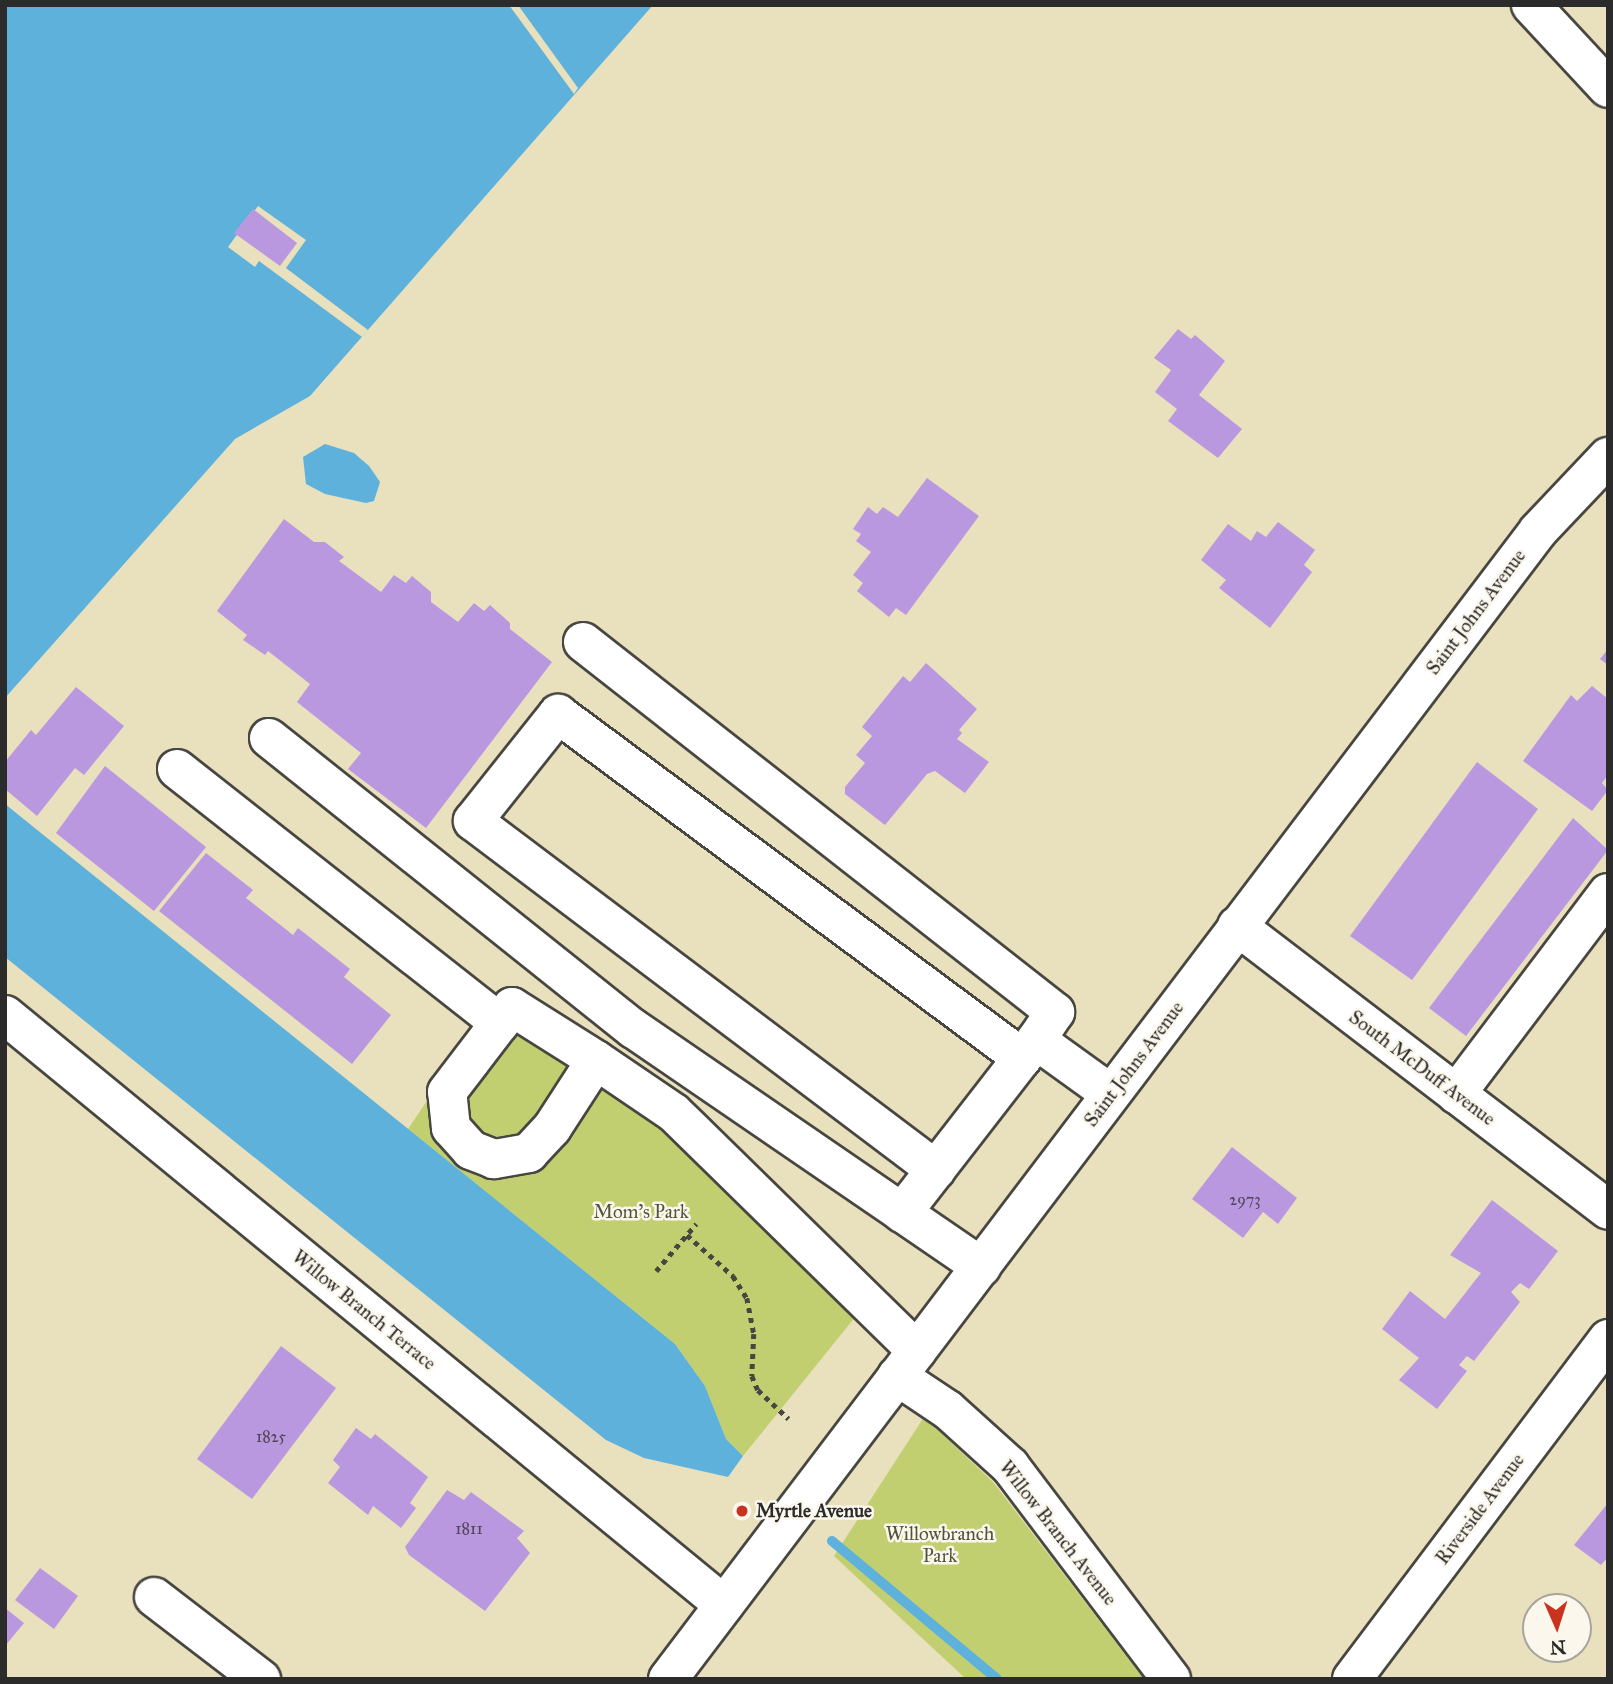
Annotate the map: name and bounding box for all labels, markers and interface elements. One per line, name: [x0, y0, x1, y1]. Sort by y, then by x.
street label: Saint Johns Avenue: [1421, 545, 1531, 679]
street label: Saint Johns Avenue: [1079, 997, 1189, 1131]
street label: South McDuff Avenue: [1344, 1006, 1500, 1130]
house number: 2973: [1229, 1190, 1261, 1210]
park label: Mom's Park: [594, 1201, 688, 1223]
street label: Willow Branch Terrace: [288, 1245, 440, 1375]
house number: 1825: [256, 1427, 286, 1447]
street label: Riverside Avenue: [1431, 1449, 1529, 1569]
street label: Willow Branch Avenue: [994, 1456, 1122, 1610]
place label: Myrtle Avenue: [756, 1500, 872, 1522]
marker: Myrtle Avenue: [734, 1503, 750, 1519]
house number: 1811: [455, 1519, 483, 1539]
park label: Willowbranch Park: [886, 1523, 994, 1567]
north arrow: [1522, 1593, 1592, 1663]
text: N: [1549, 1636, 1567, 1659]

